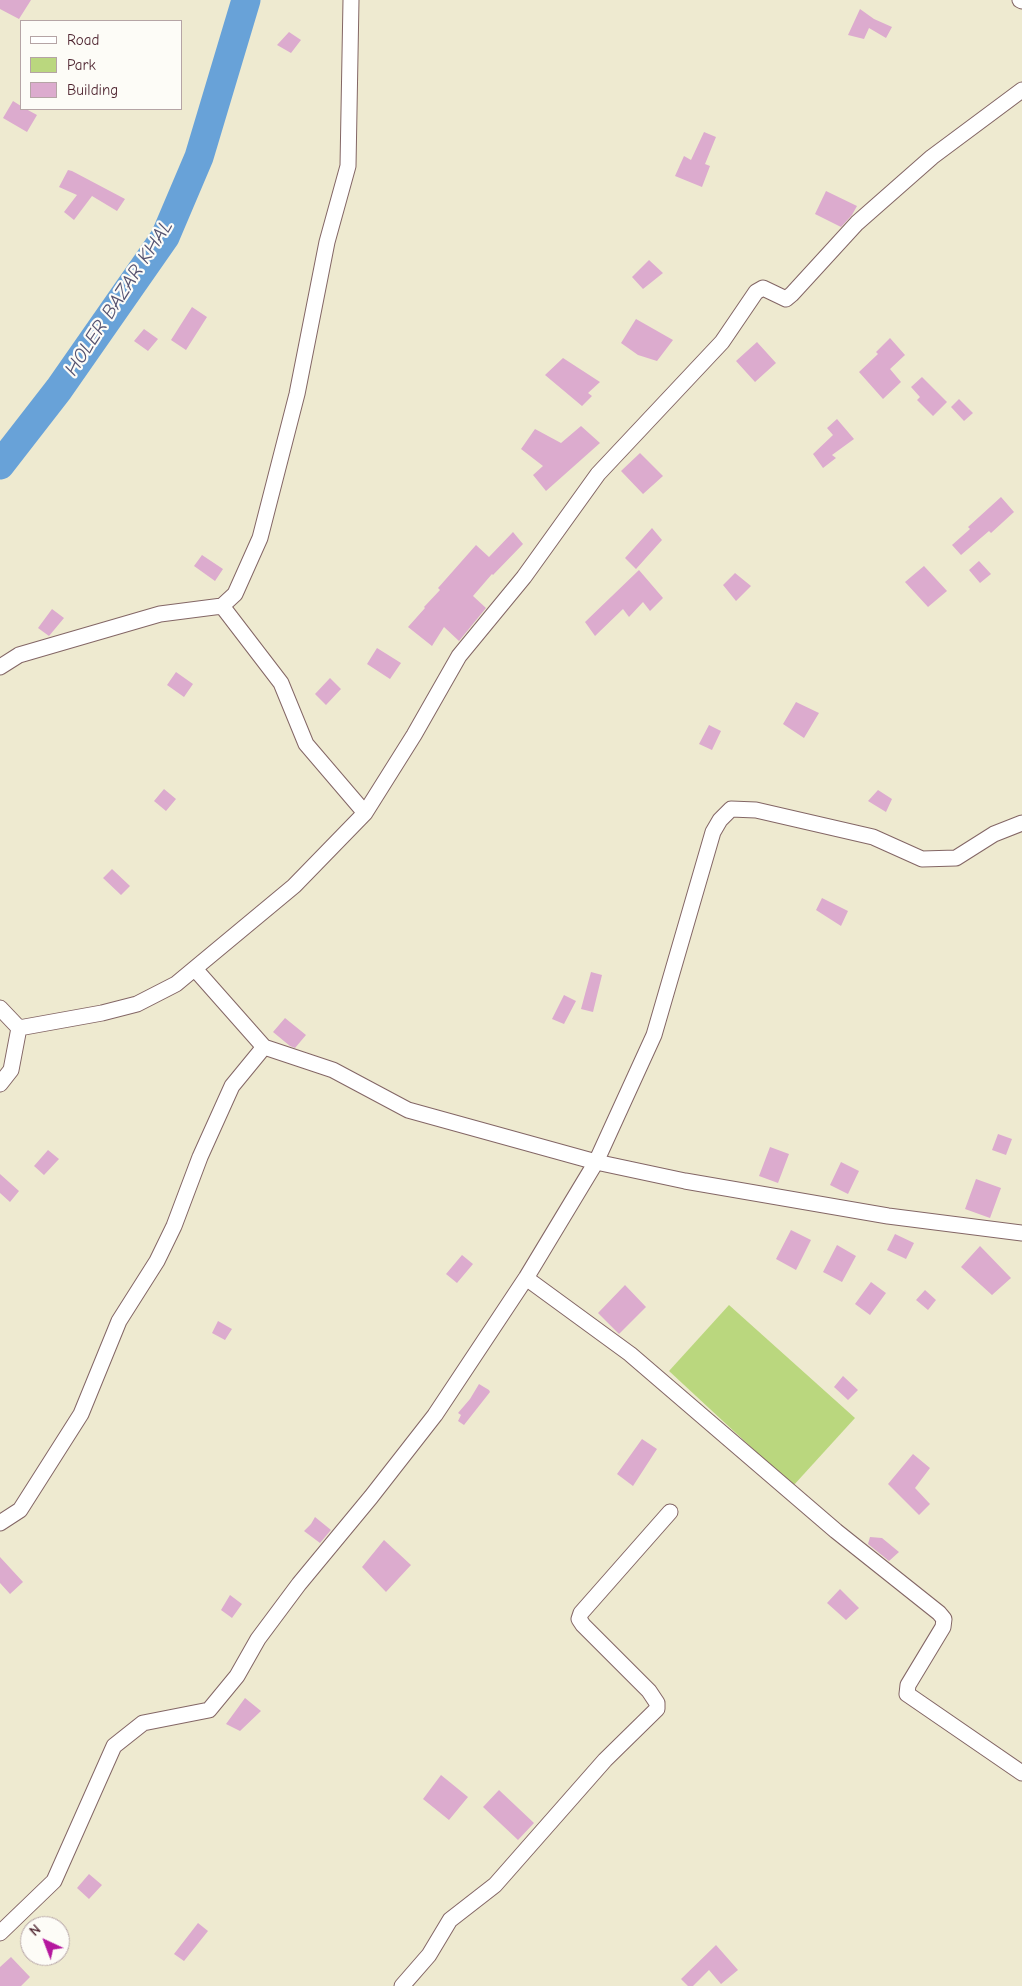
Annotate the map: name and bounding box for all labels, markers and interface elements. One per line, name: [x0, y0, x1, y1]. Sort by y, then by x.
legend: [20, 20, 182, 110]
text: Road: [67, 31, 99, 49]
text: Park: [67, 56, 96, 74]
text: Building: [67, 81, 118, 99]
water label: HOLER BAZAR KHAL: [60, 216, 178, 380]
north arrow: [20, 1916, 70, 1966]
text: N: [26, 1921, 44, 1940]

